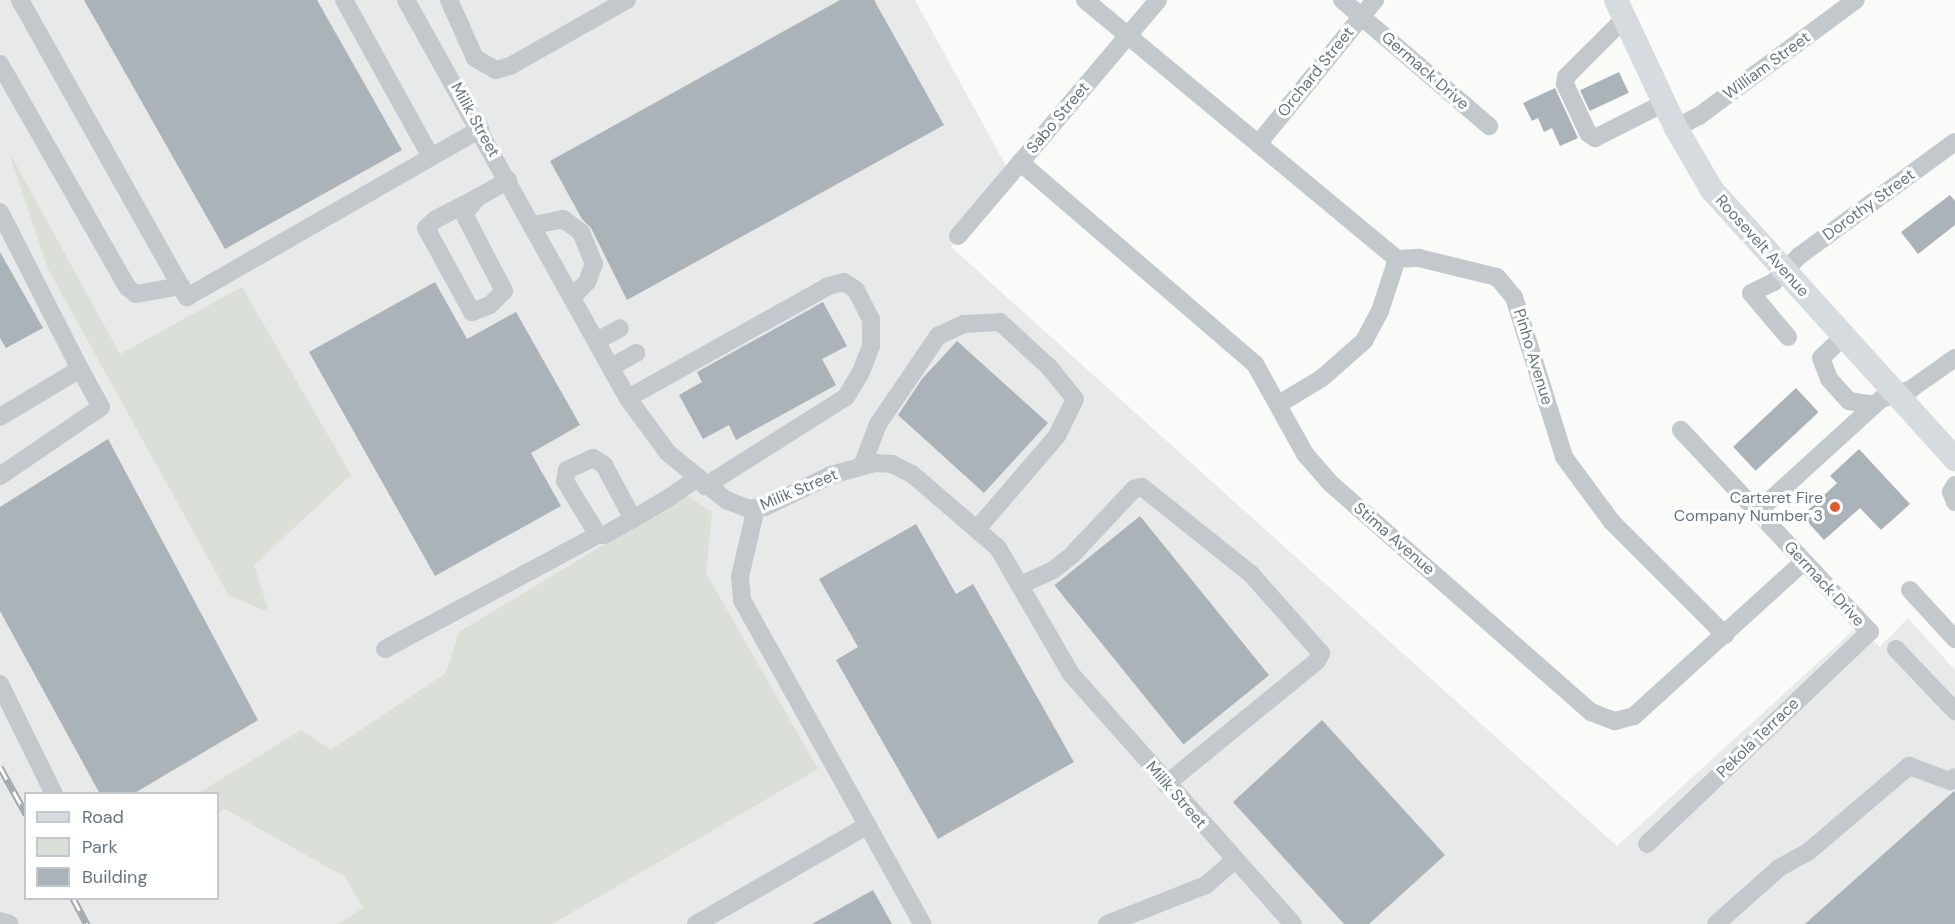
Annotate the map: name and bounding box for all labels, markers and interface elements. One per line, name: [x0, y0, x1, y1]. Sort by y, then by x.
street label: Orchard Street: [1274, 23, 1358, 121]
street label: Germack Drive: [1377, 28, 1473, 114]
street label: William Street: [1720, 28, 1814, 104]
street label: Sabo Street: [1023, 78, 1093, 158]
street label: Milik Street: [447, 79, 503, 161]
street label: Dorothy Street: [1819, 165, 1919, 245]
street label: Roosevelt Avenue: [1711, 191, 1813, 301]
street label: Pinho Avenue: [1509, 307, 1557, 407]
street label: Milik Street: [757, 465, 841, 515]
place label: Carteret Fire Company Number 3: [1674, 488, 1823, 526]
street label: Stima Avenue: [1350, 499, 1438, 579]
marker: Carteret Fire Company Number 3: [1828, 500, 1842, 514]
street label: Germack Drive: [1780, 537, 1868, 631]
street label: Pekola Terrace: [1713, 694, 1803, 782]
street label: Milik Street: [1142, 758, 1210, 832]
legend: [24, 792, 219, 900]
text: Road: [82, 805, 124, 829]
text: Park: [82, 835, 118, 859]
text: Building: [82, 865, 147, 889]

